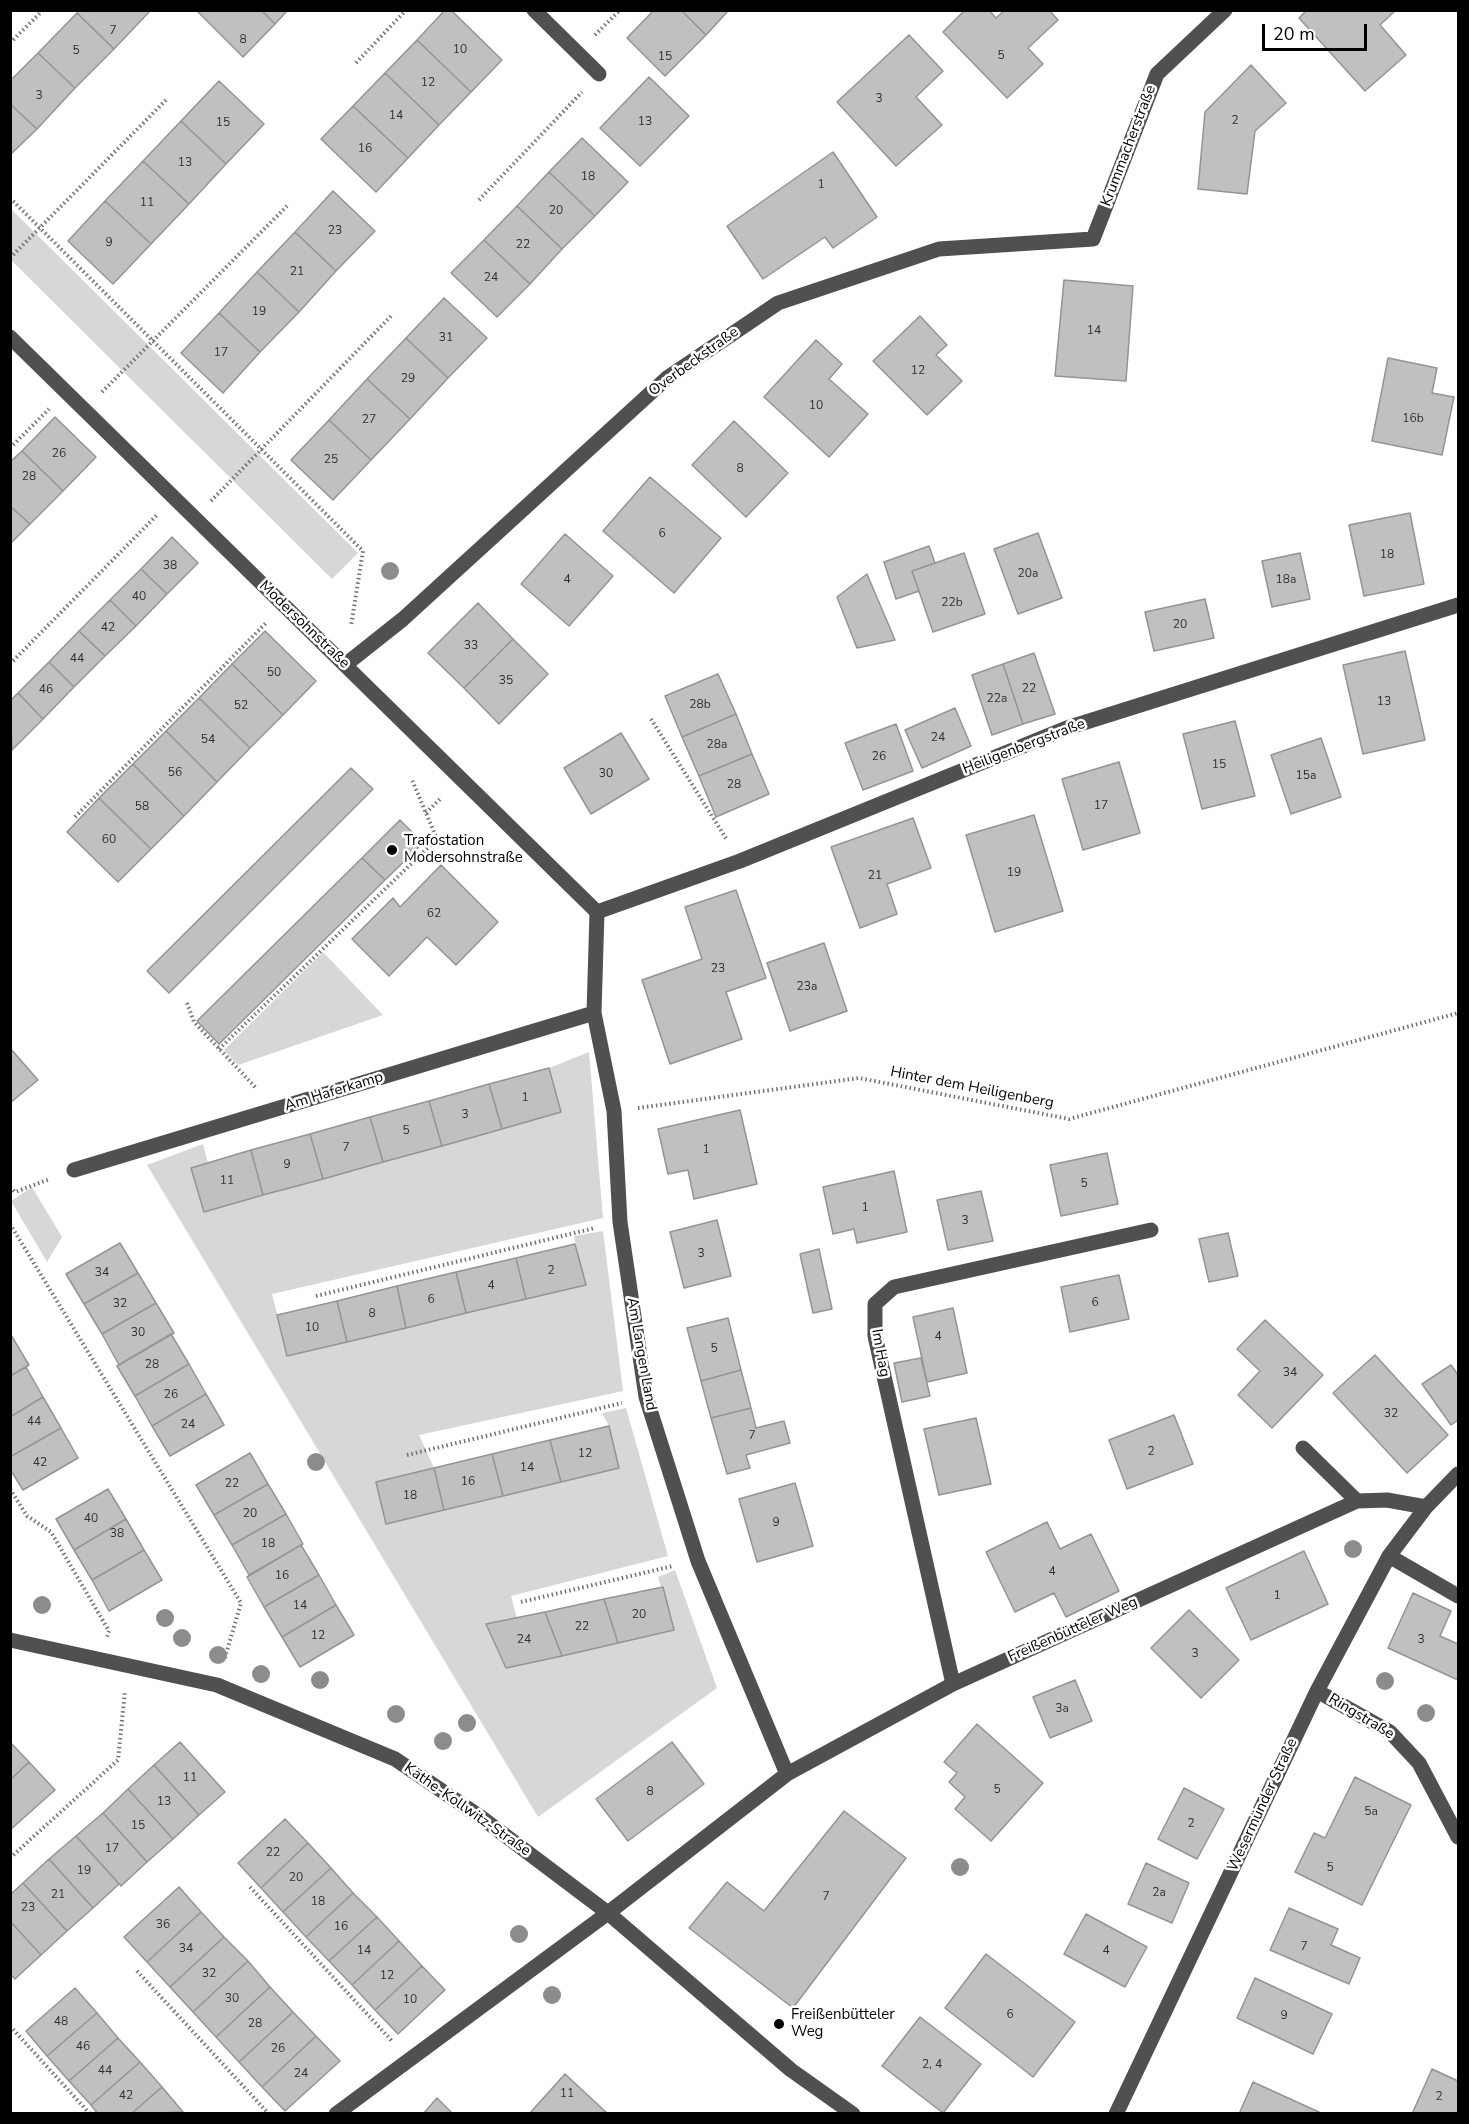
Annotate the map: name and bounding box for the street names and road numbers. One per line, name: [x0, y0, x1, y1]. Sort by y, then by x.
street label: Krummacherstraße: [1098, 83, 1160, 209]
street label: Overbeckstraße: [646, 323, 742, 401]
street label: Modersohnstraße: [255, 577, 353, 673]
street label: Heiligenbergstraße: [960, 715, 1088, 779]
street label: Hinter dem Heiligenberg: [889, 1063, 1055, 1113]
street label: Am Haferkamp: [283, 1068, 385, 1116]
street label: Am Langen Land: [622, 1296, 660, 1412]
street label: Im Hag: [867, 1327, 893, 1379]
street label: Freißenbütteler Weg: [1005, 1593, 1141, 1667]
street label: Ringstraße: [1325, 1690, 1397, 1744]
street label: Wesermünder Straße: [1224, 1736, 1302, 1874]
street label: Käthe-Kollwitz-Straße: [400, 1759, 534, 1861]

